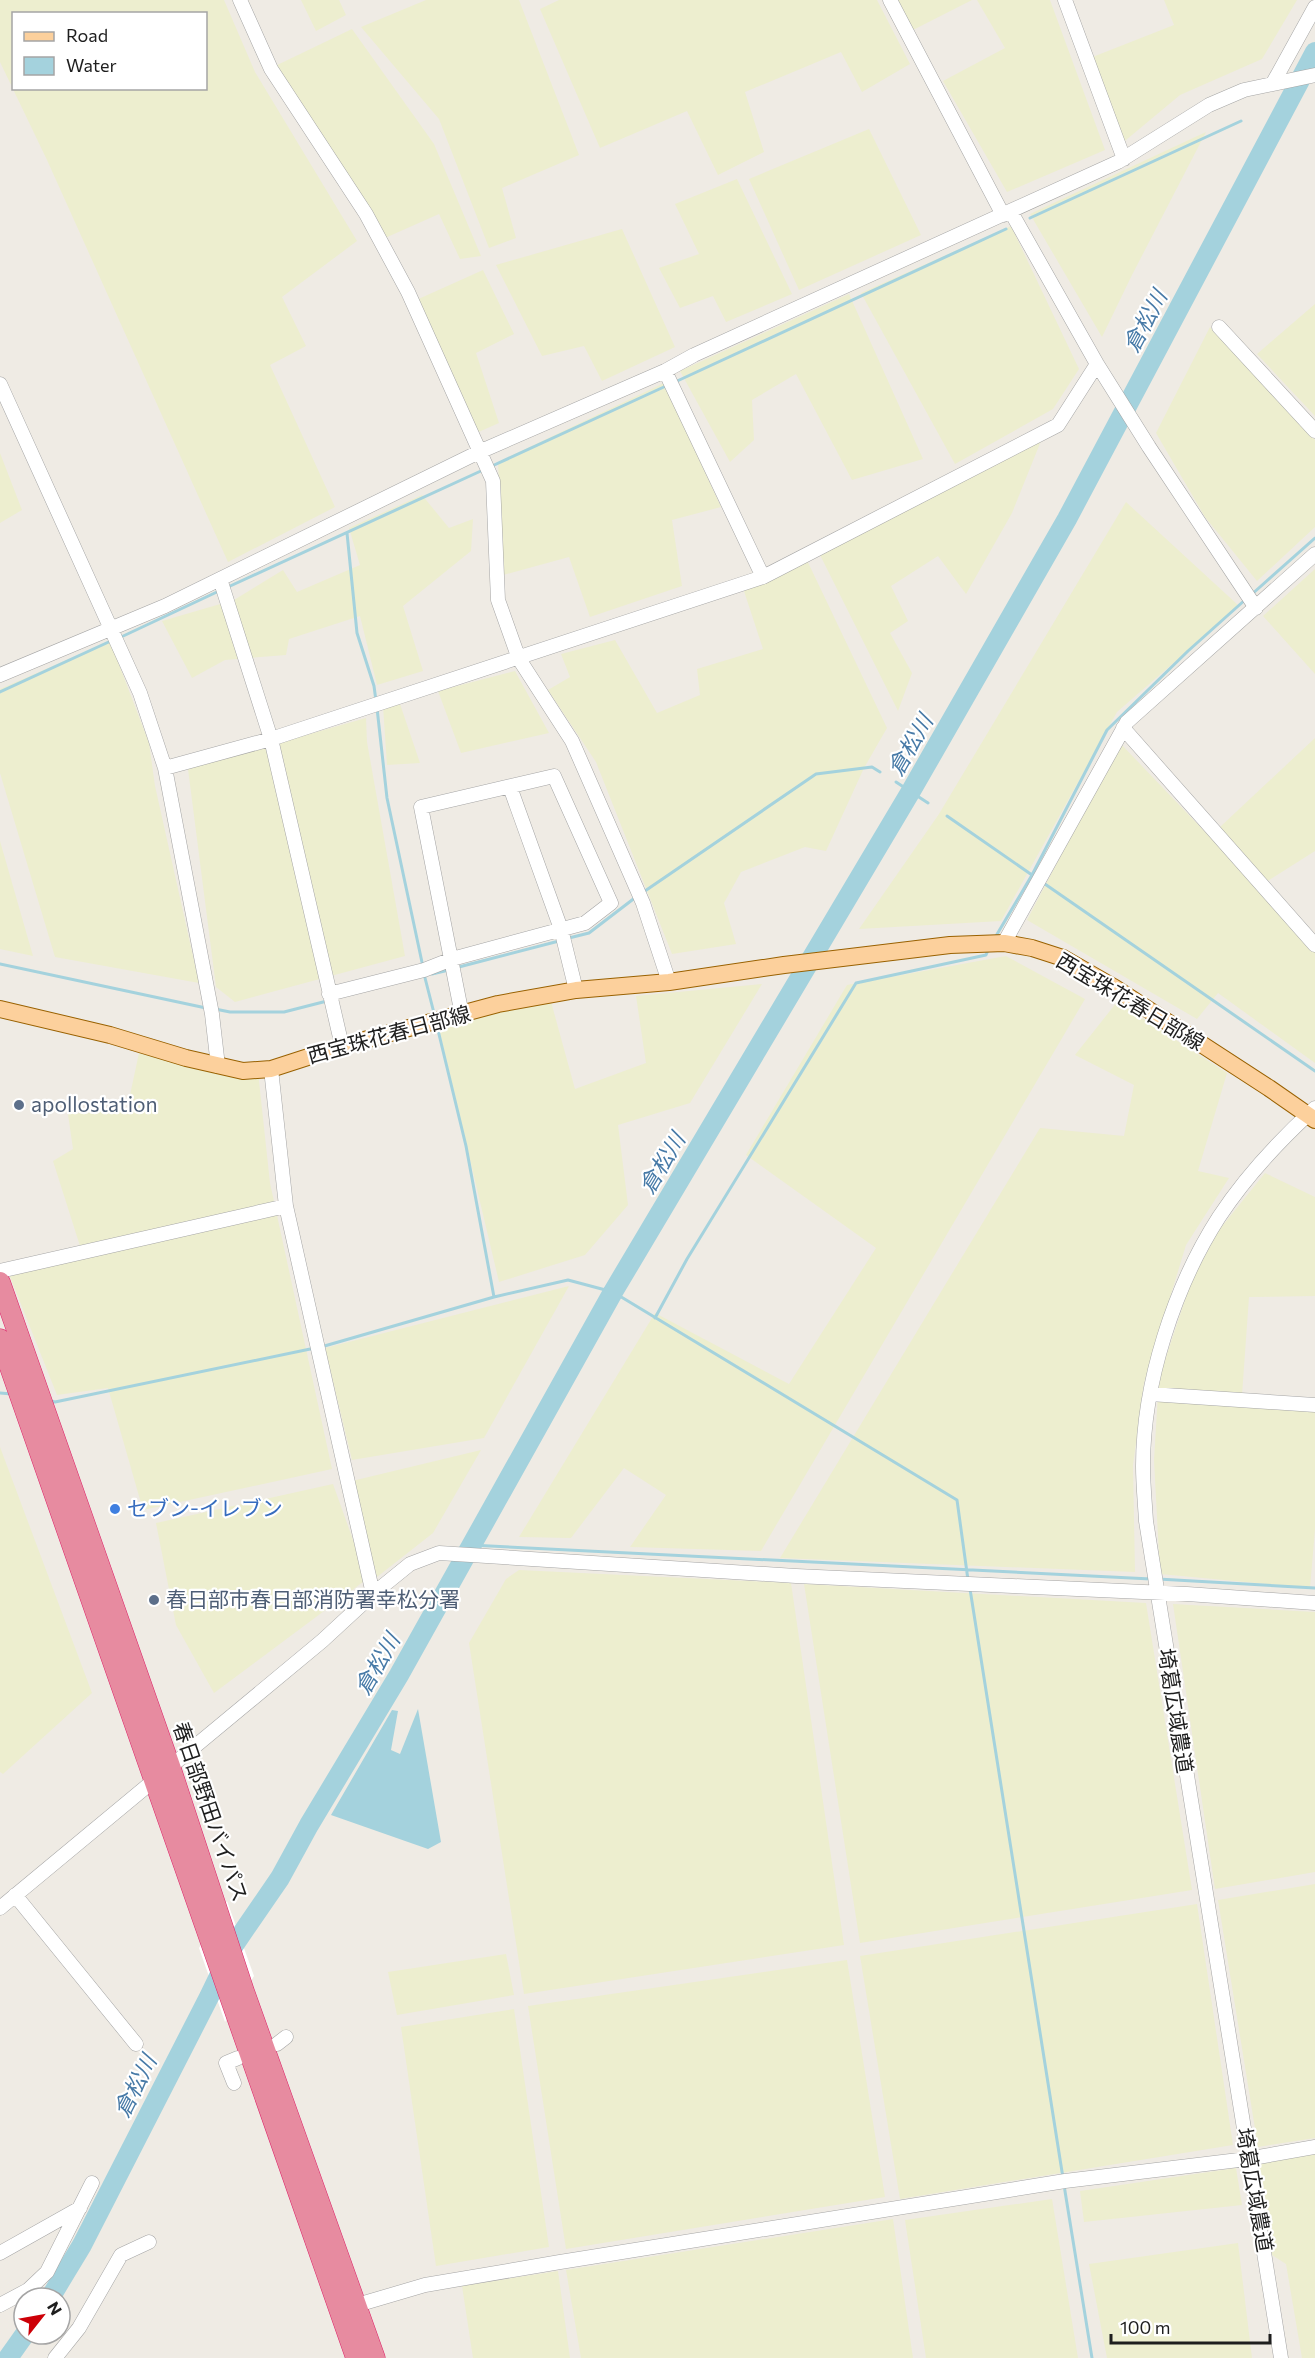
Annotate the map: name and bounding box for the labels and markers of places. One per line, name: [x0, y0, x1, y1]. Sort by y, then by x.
place label: apollostation: [31, 1091, 158, 1116]
marker: apollostation: [12, 1098, 26, 1112]
place label: セブン-イレブン: [127, 1495, 283, 1520]
marker: セブン-イレブン: [108, 1502, 122, 1516]
place label: 春日部市春日部消防署幸松分署: [166, 1586, 460, 1611]
marker: 春日部市春日部消防署幸松分署: [147, 1593, 161, 1607]

